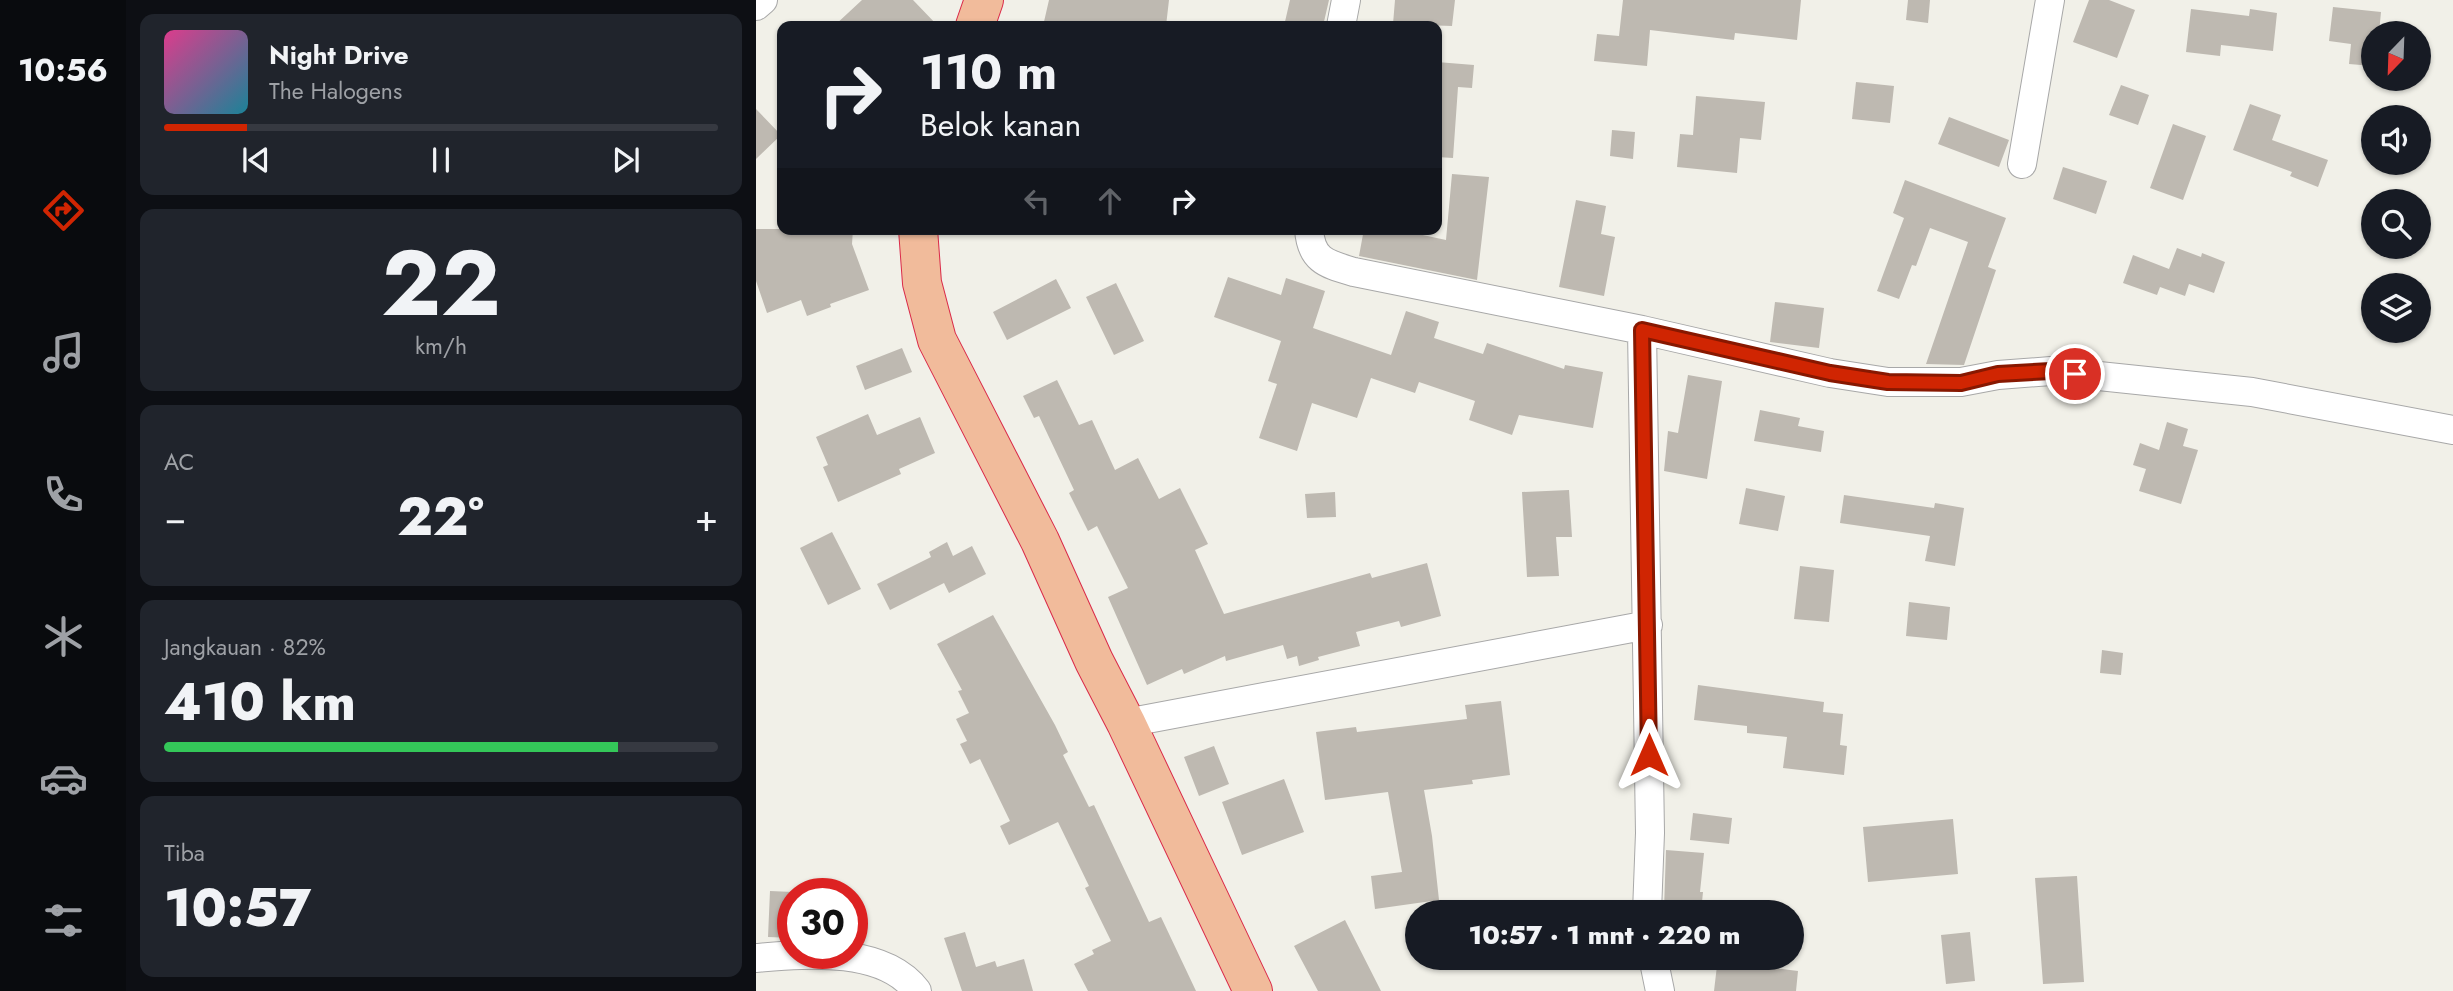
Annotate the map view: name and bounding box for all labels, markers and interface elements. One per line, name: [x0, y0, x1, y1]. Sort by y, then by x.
north arrow: [2361, 21, 2431, 91]
map controls: [2361, 21, 2431, 343]
text: Night Drive: [269, 36, 409, 74]
text: 110 m: [920, 37, 1057, 107]
text: 10:56: [18, 47, 108, 93]
icon: right: [805, 49, 896, 140]
text: The Halogens: [269, 74, 402, 108]
text: Belok kanan: [920, 102, 1081, 148]
button: sound: [2361, 105, 2431, 175]
icon: previous: [237, 141, 275, 179]
icon: pause: [422, 141, 460, 179]
icon: next: [607, 141, 645, 179]
icon: left: [1018, 182, 1056, 220]
icon: ahead: [1091, 182, 1129, 220]
icon: right: [1164, 182, 1202, 220]
icon: directions: [39, 186, 88, 235]
button: search: [2361, 189, 2431, 259]
text: 22: [381, 218, 501, 349]
button: layers: [2361, 273, 2431, 343]
icon: music: [39, 328, 88, 377]
text: km/h: [415, 329, 467, 363]
pin: [2045, 344, 2105, 404]
icon: arrive: [2056, 355, 2094, 393]
text: AC: [164, 445, 194, 479]
icon: phone: [39, 470, 88, 519]
text: 22°: [397, 479, 484, 555]
text: −: [164, 490, 186, 545]
text: +: [695, 490, 718, 545]
icon: climate: [39, 612, 88, 661]
text: Jangkauan · 82%: [164, 630, 326, 664]
text: 410 km: [164, 664, 356, 740]
position arrow: [1612, 718, 1686, 792]
icon: car: [39, 754, 88, 803]
text: Tiba: [164, 836, 205, 870]
text: 10:57: [164, 870, 311, 946]
speed limit sign: 30: [777, 878, 868, 969]
icon: filters: [39, 896, 88, 945]
text: 10:57 · 1 mnt · 220 m: [1469, 916, 1740, 954]

